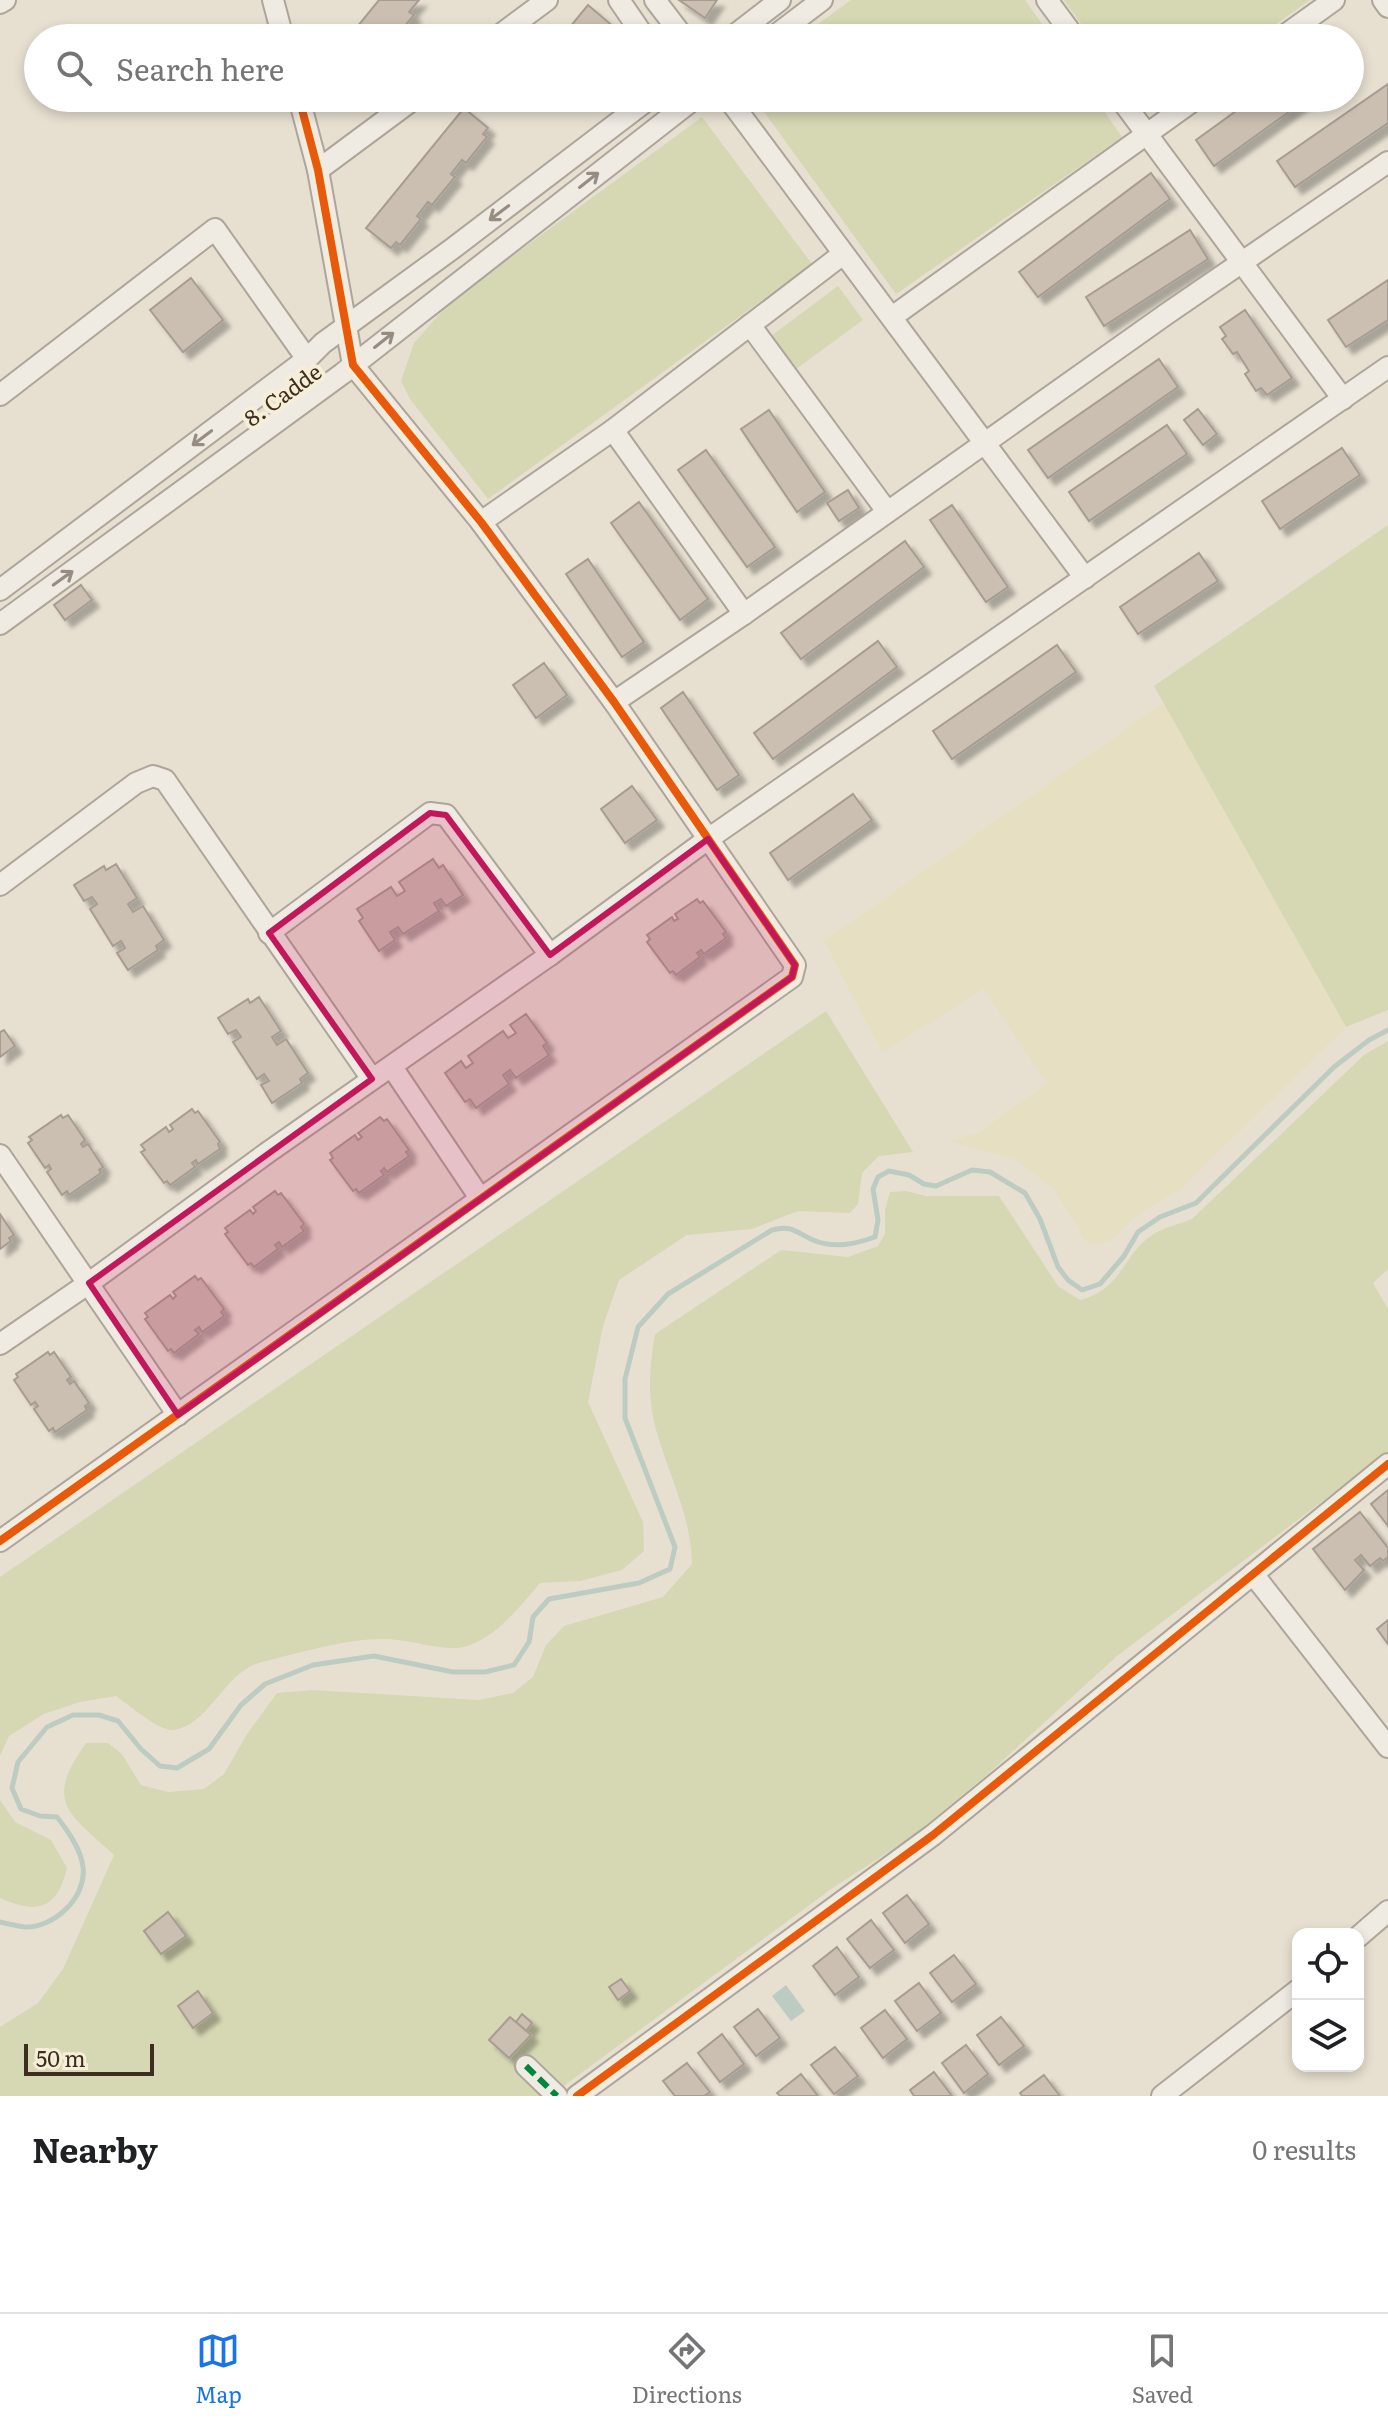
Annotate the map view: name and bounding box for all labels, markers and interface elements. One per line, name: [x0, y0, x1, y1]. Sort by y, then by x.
search box: [24, 24, 1364, 112]
icon: search: [52, 46, 96, 90]
text: Search here: [116, 46, 284, 90]
one-way arrow: [578, 172, 599, 189]
one-way arrow: [489, 205, 510, 222]
one-way arrow: [373, 332, 394, 349]
street label: 8. Cadde: [237, 354, 328, 433]
one-way arrow: [192, 429, 214, 446]
one-way arrow: [52, 570, 73, 587]
map controls: [1292, 1928, 1364, 2072]
button: locate: [1292, 1928, 1364, 2000]
button: layers: [1292, 2000, 1364, 2072]
scale bar: [24, 2040, 154, 2076]
text: 50 m: [36, 2041, 86, 2074]
text: Nearby: [32, 2123, 158, 2173]
text: 0 results: [1252, 2129, 1356, 2168]
tab: Map: [195, 2329, 242, 2410]
tab: Directions: [632, 2329, 742, 2410]
tab: Saved: [1132, 2329, 1193, 2410]

